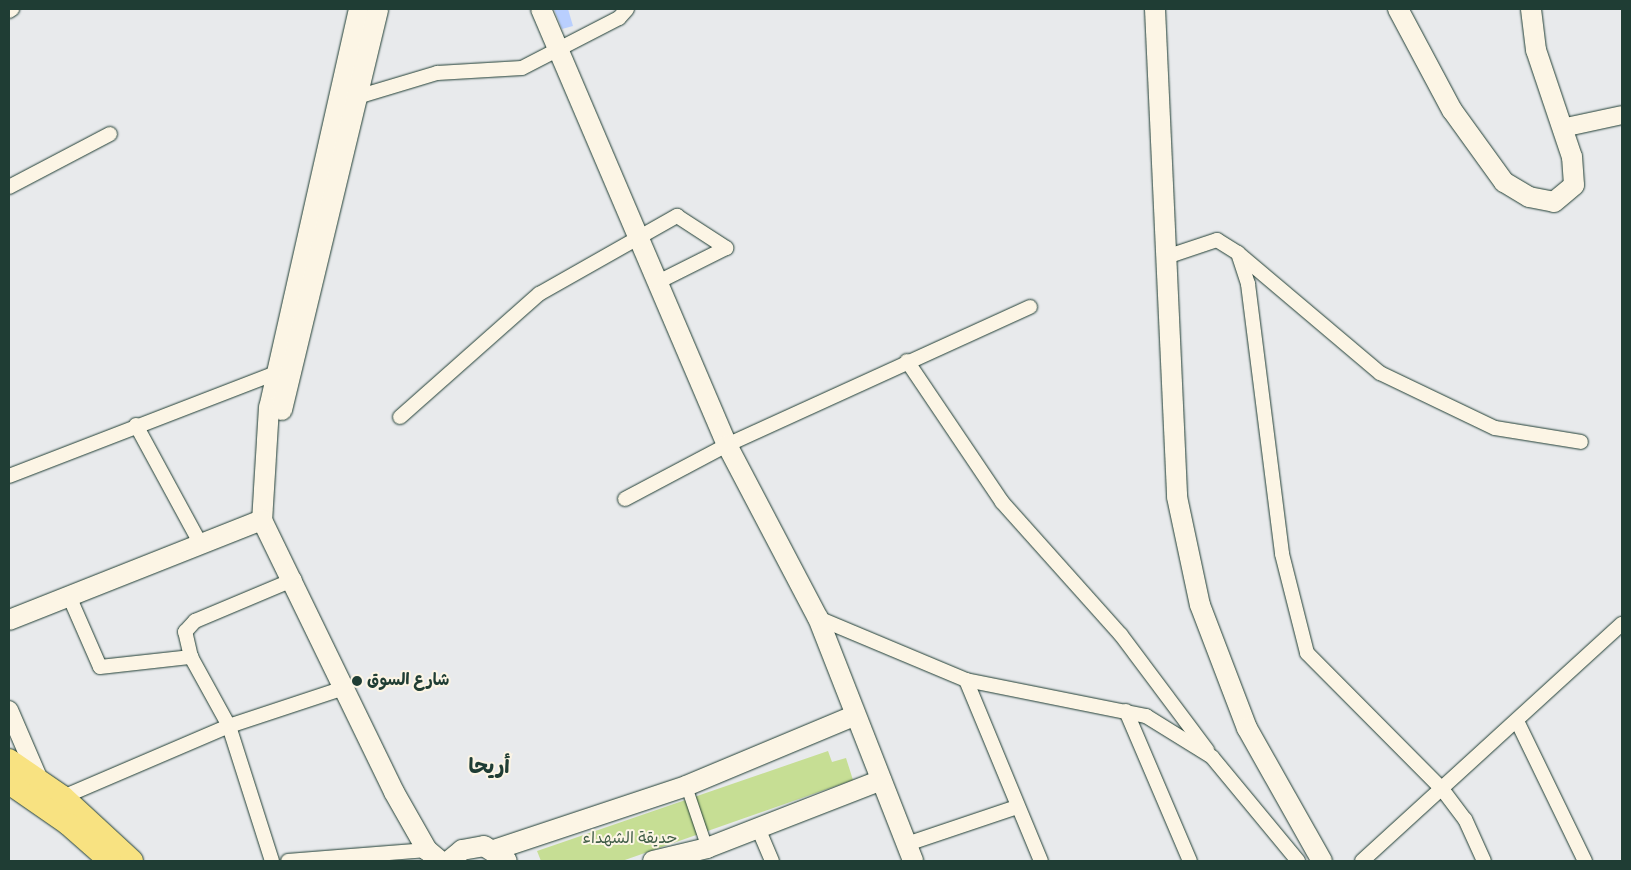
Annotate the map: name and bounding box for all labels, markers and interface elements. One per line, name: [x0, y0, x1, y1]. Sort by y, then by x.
place label: شارع السوق: [367, 671, 449, 691]
marker: شارع السوق: [351, 675, 363, 687]
district label: أريحا: [468, 754, 510, 780]
park label: حديقة الشهداء: [583, 829, 677, 849]

